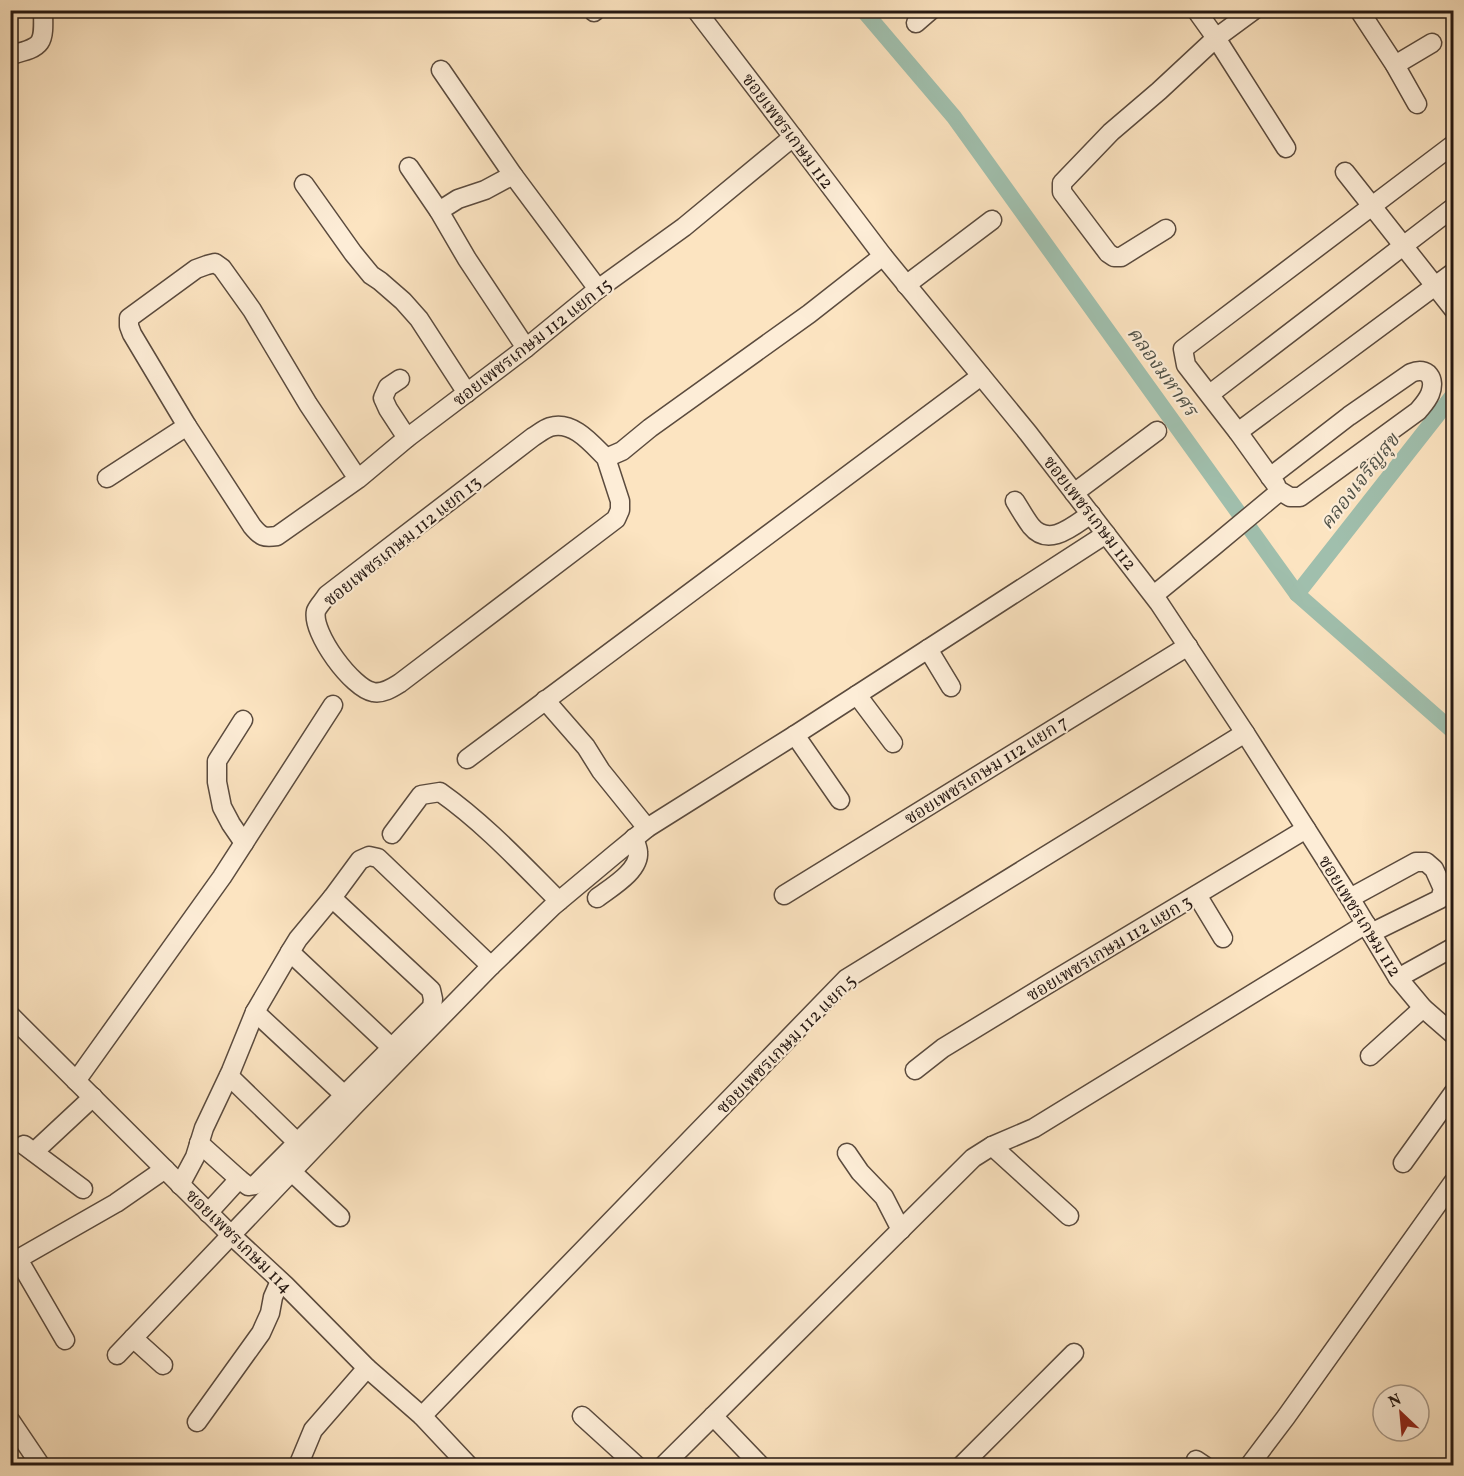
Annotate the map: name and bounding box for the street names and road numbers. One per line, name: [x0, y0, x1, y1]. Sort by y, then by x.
street label: ซอยเพชรเกษม 112: [735, 69, 839, 195]
street label: ซอยเพชรเกษม 112 แยก 15: [448, 273, 618, 413]
street label: ซอยเพชรเกษม 112: [1036, 451, 1142, 576]
street label: ซอยเพชรเกษม 112 แยก 13: [319, 471, 487, 614]
street label: ซอยเพชรเกษม 112 แยก 7: [900, 711, 1073, 832]
street label: ซอยเพชรเกษม 112: [1311, 851, 1406, 982]
street label: ซอยเพชรเกษม 112 แยก 3: [1022, 890, 1197, 1009]
street label: ซอยเพชรเกษม 112 แยก 5: [712, 970, 863, 1121]
street label: ซอยเพชรเกษม 114: [179, 1184, 297, 1300]

